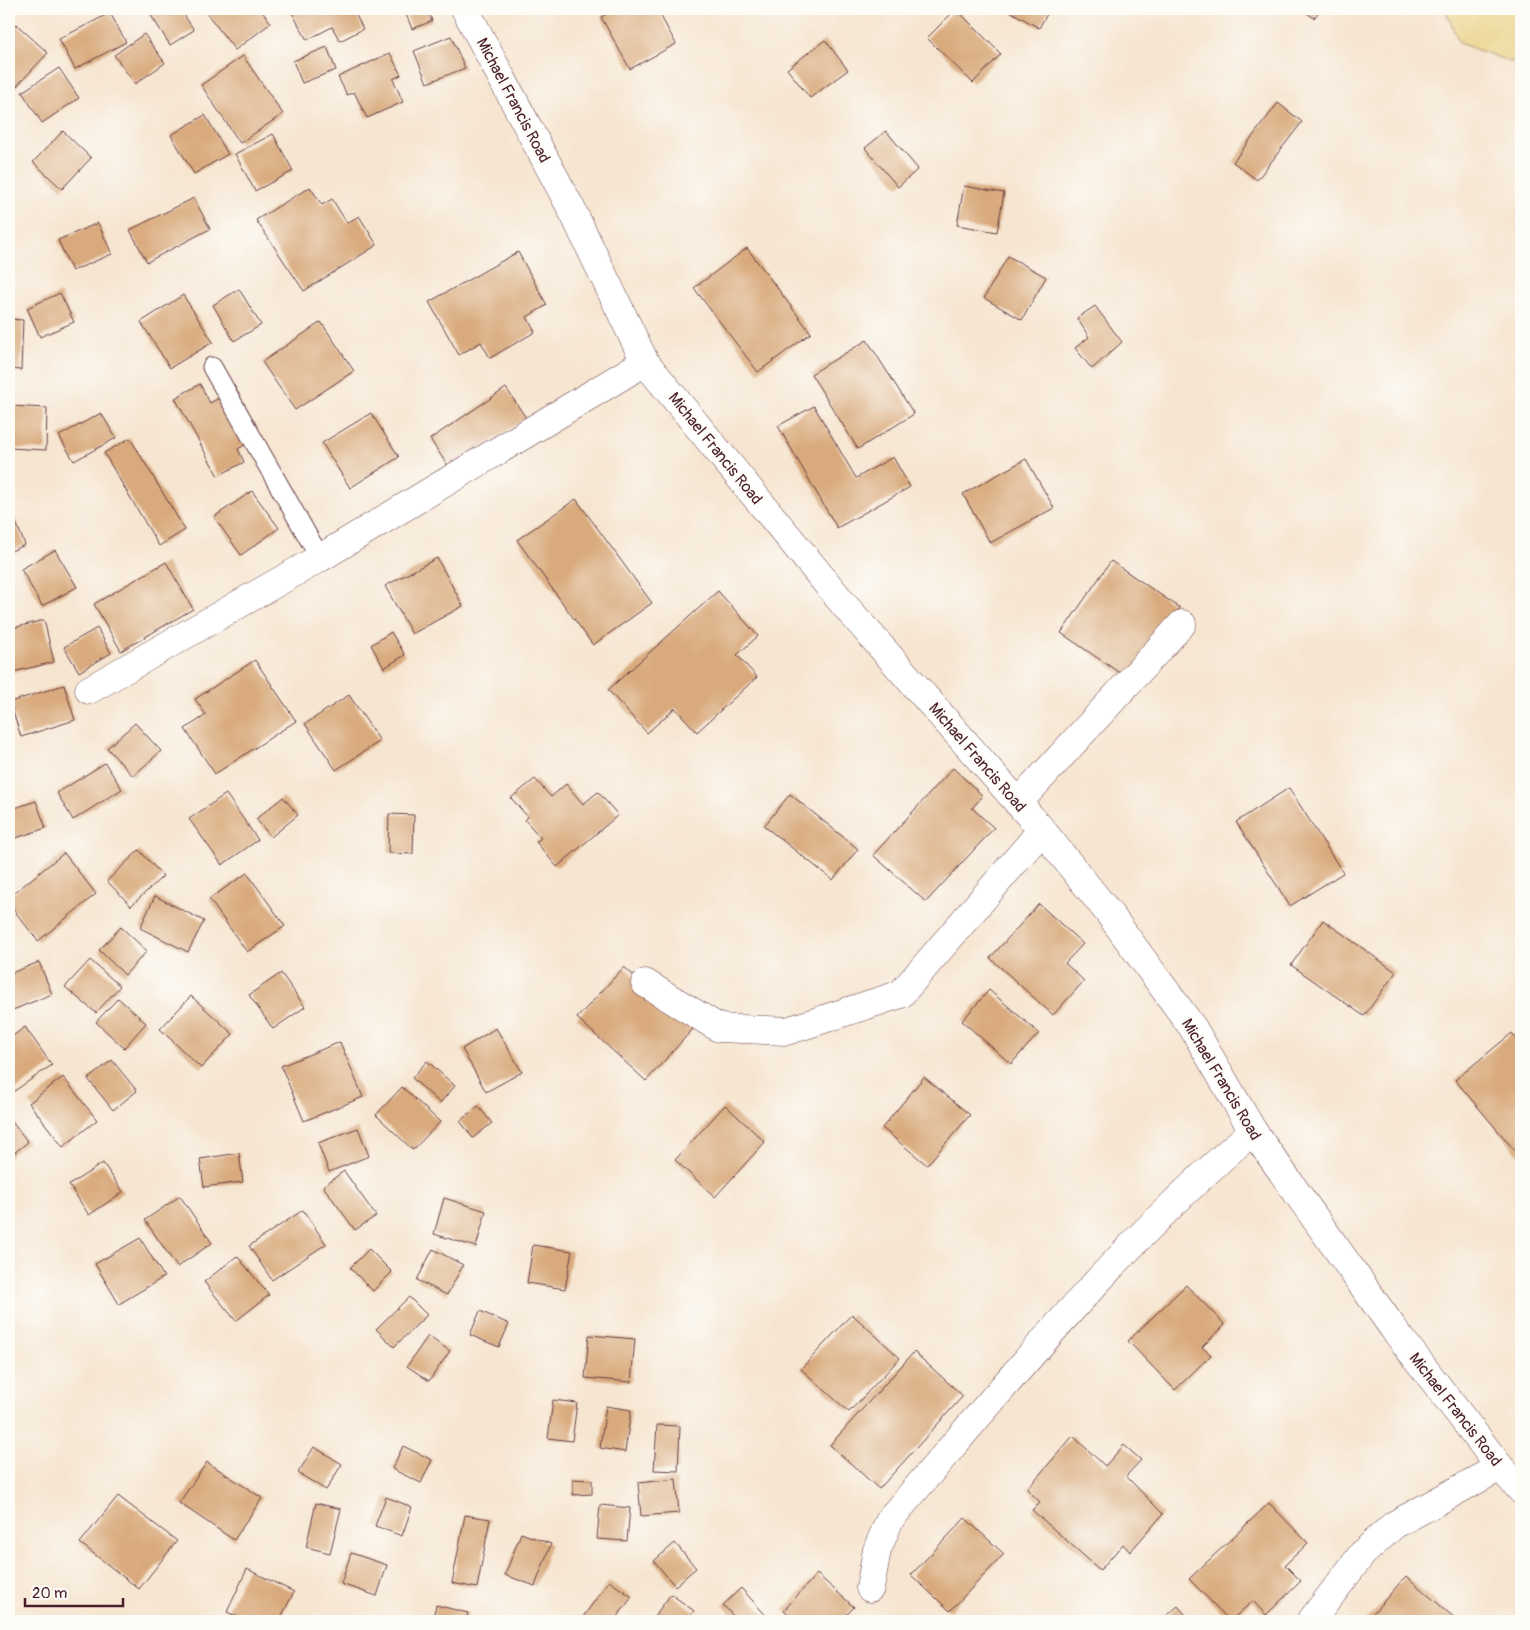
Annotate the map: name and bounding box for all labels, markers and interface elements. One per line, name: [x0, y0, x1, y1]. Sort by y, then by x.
street label: Michael Francis Road: [472, 35, 555, 166]
street label: Michael Francis Road: [664, 388, 767, 509]
street label: Michael Francis Road: [924, 699, 1030, 817]
street label: Michael Francis Road: [1177, 1015, 1265, 1144]
street label: Michael Francis Road: [1405, 1349, 1506, 1470]
scale bar: [25, 1575, 122, 1607]
text: 20 m: [32, 1584, 67, 1603]

